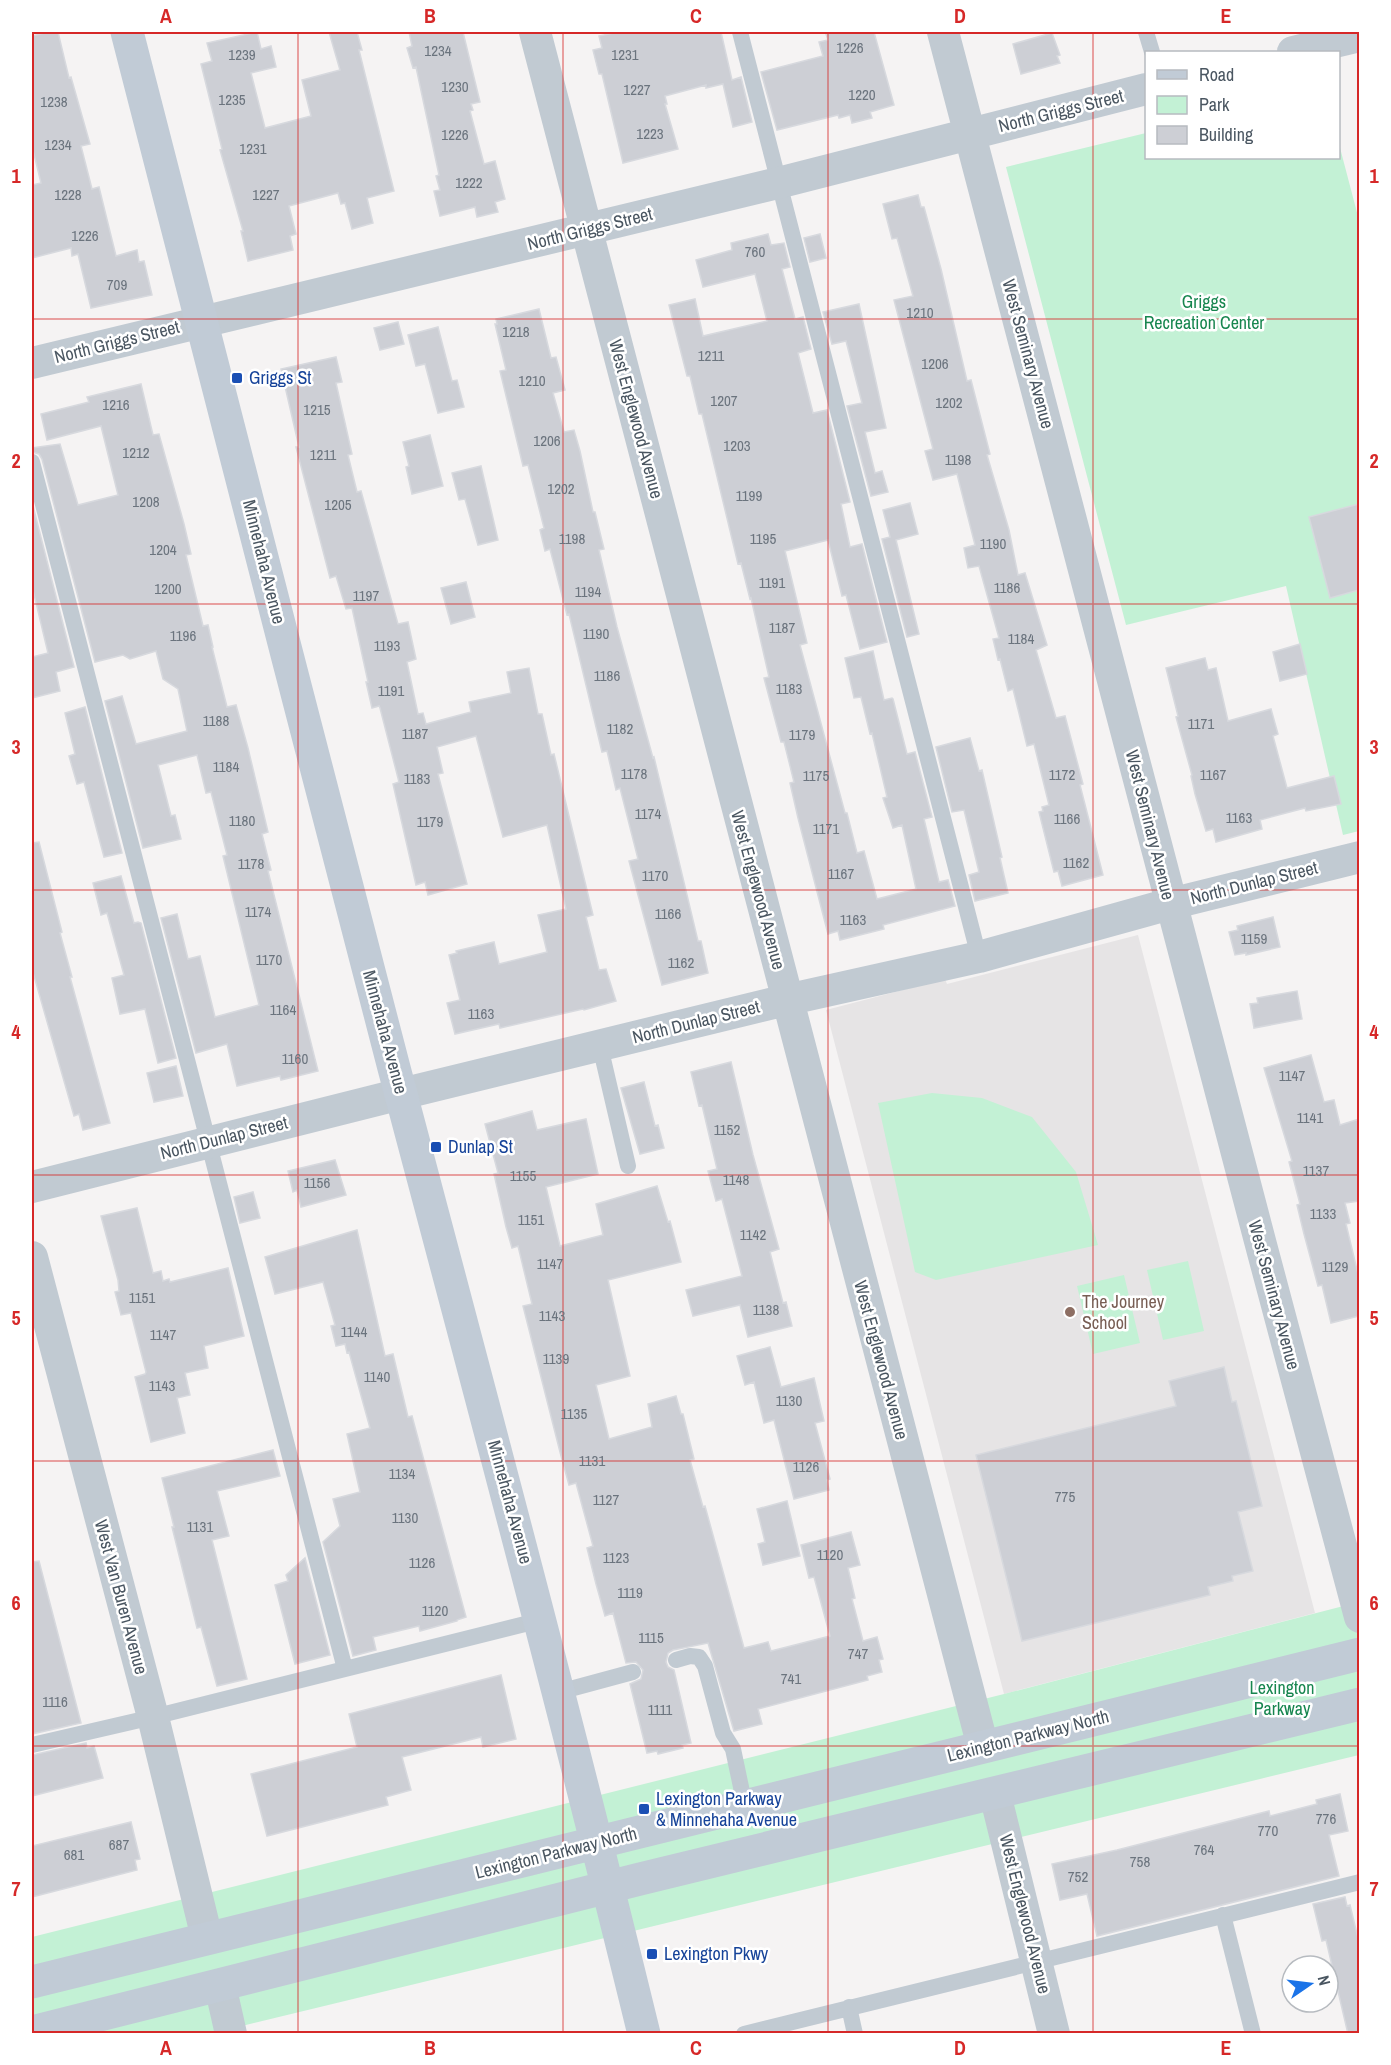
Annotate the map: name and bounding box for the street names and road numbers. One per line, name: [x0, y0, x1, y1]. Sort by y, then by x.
street label: North Griggs Street: [996, 83, 1126, 138]
street label: North Griggs Street: [525, 201, 655, 256]
street label: West Seminary Avenue: [997, 276, 1060, 431]
street label: North Griggs Street: [52, 314, 182, 369]
street label: West Englewood Avenue: [603, 337, 670, 501]
street label: Minnehaha Avenue: [237, 497, 292, 627]
street label: West Seminary Avenue: [1120, 747, 1181, 902]
street label: West Englewood Avenue: [725, 808, 792, 972]
street label: North Dunlap Street: [1188, 855, 1320, 910]
street label: Minnehaha Avenue: [357, 967, 414, 1096]
street label: North Dunlap Street: [630, 994, 762, 1049]
street label: North Dunlap Street: [158, 1110, 290, 1165]
street label: West Seminary Avenue: [1243, 1217, 1306, 1372]
street label: West Englewood Avenue: [848, 1278, 915, 1442]
street label: Minnehaha Avenue: [482, 1437, 539, 1566]
street label: West Van Buren Avenue: [89, 1517, 154, 1677]
street label: Lexington Parkway North: [944, 1703, 1111, 1768]
street label: Lexington Parkway North: [472, 1820, 639, 1885]
street label: West Englewood Avenue: [994, 1831, 1057, 1996]

